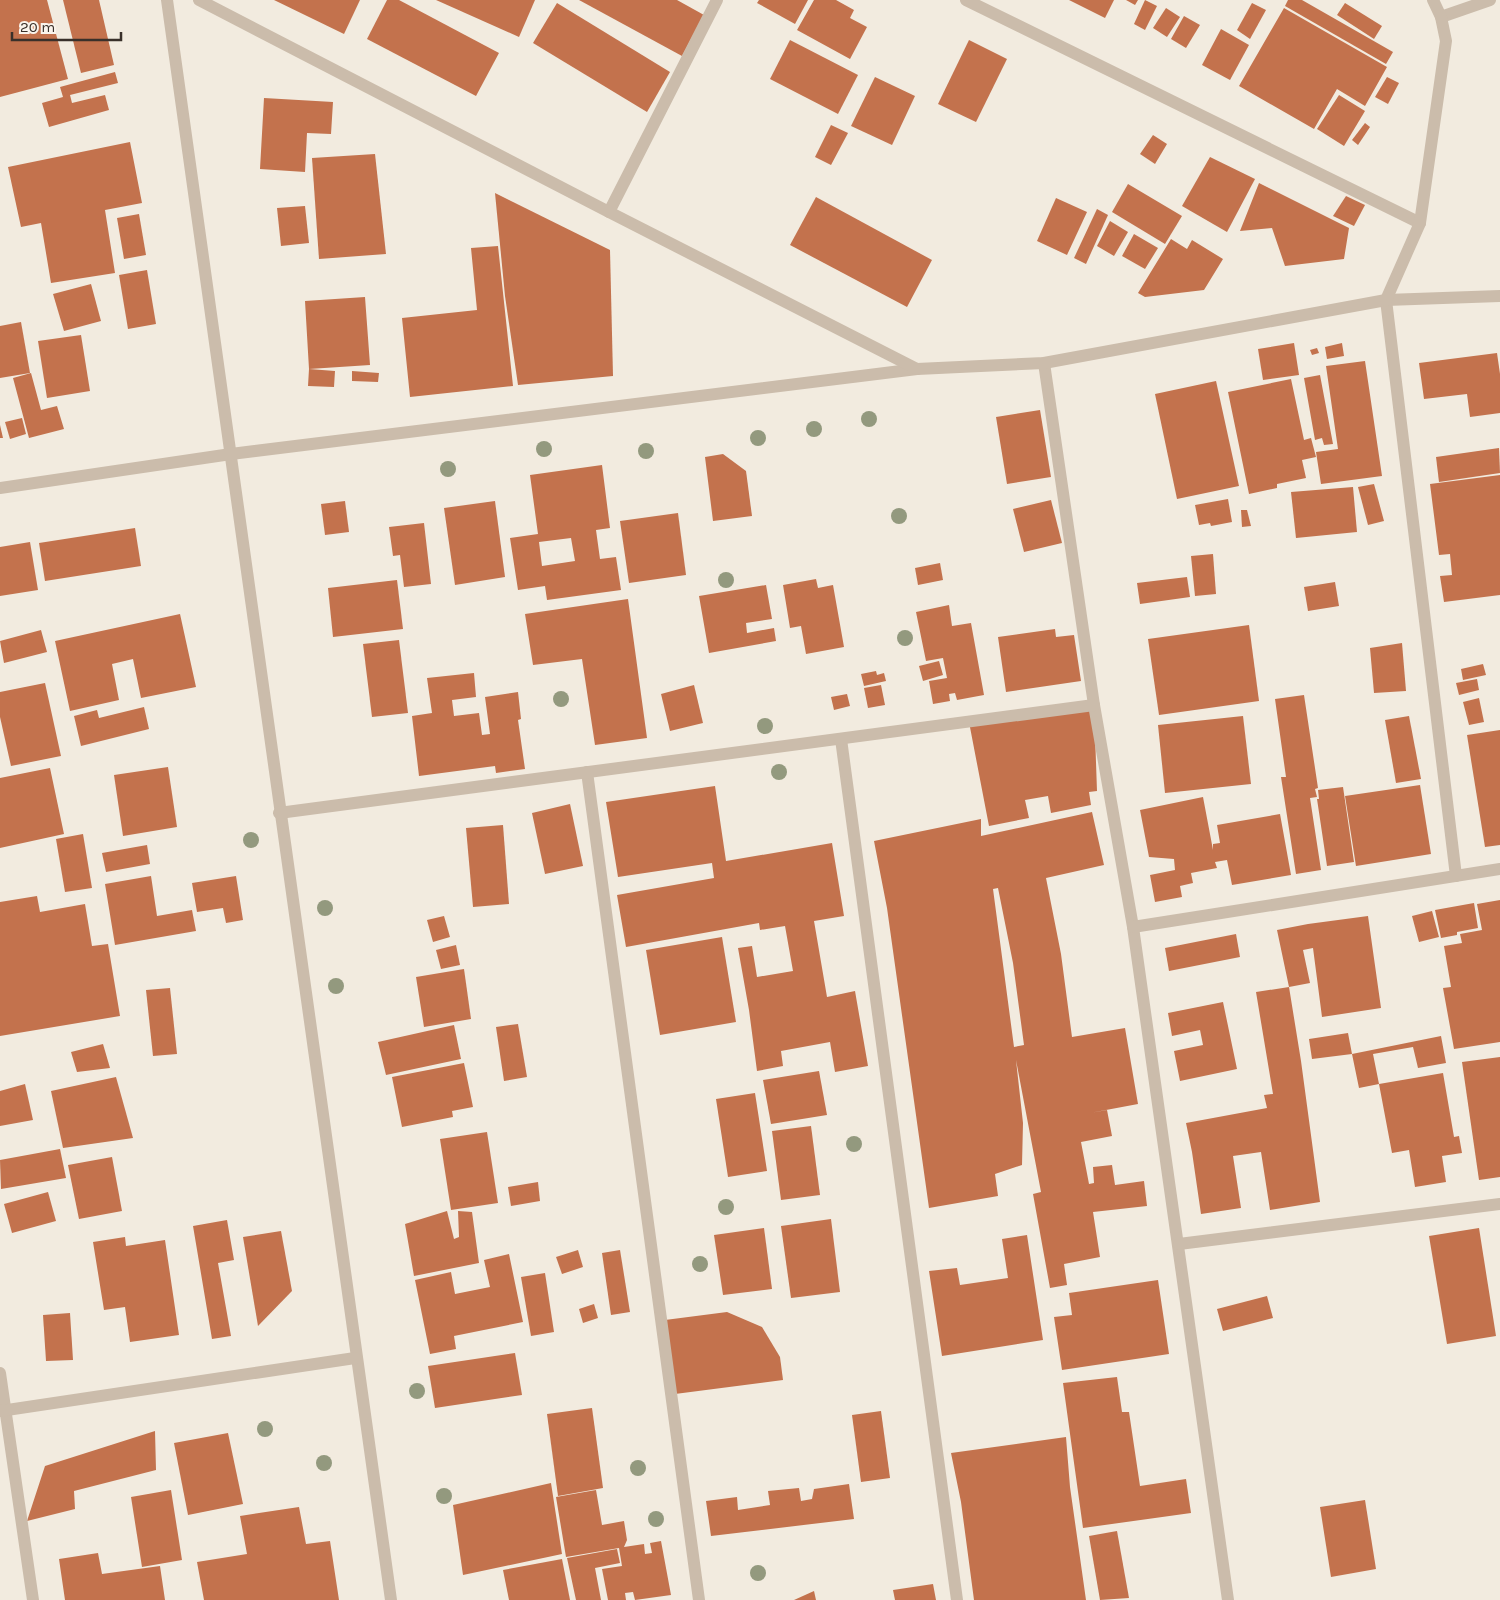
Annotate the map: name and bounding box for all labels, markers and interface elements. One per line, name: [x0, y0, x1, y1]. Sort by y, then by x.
scale bar: [12, 10, 121, 42]
text: 20 m: [20, 18, 55, 36]

